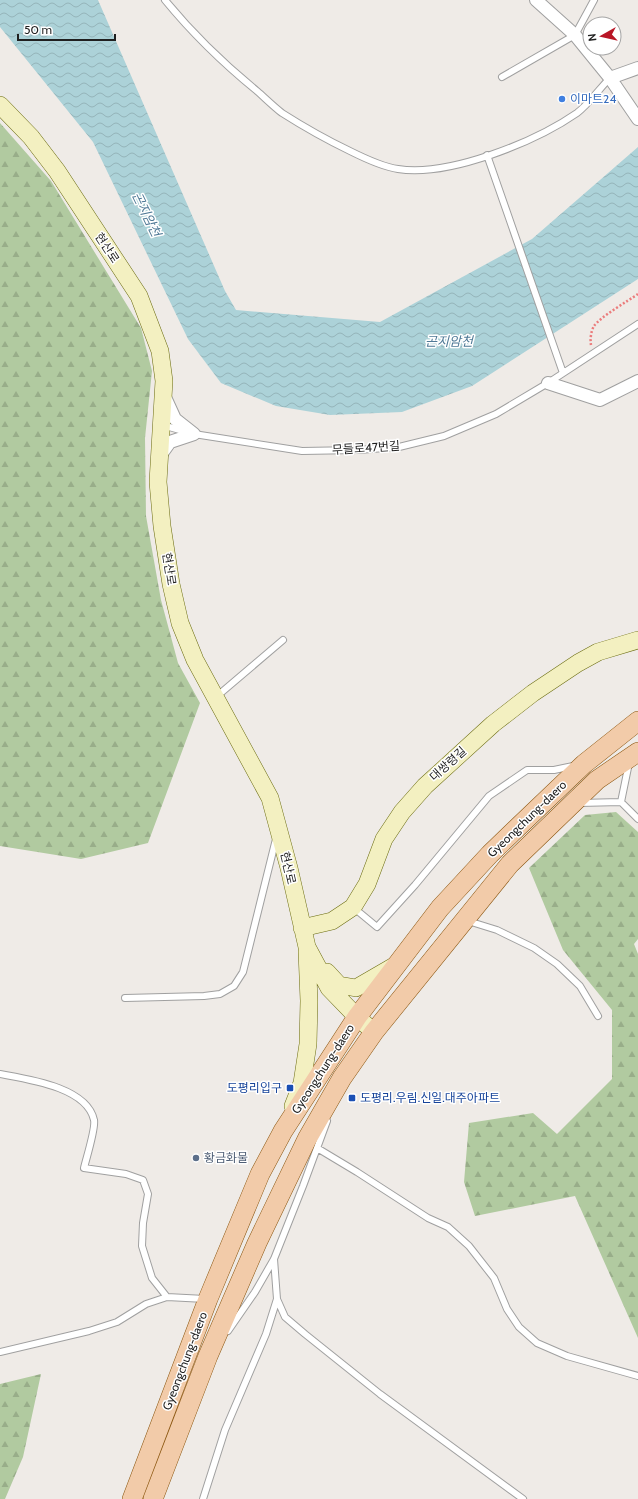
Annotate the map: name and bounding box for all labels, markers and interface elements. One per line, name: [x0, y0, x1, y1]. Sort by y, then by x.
scale bar: [18, 16, 115, 42]
north arrow: [582, 16, 622, 56]
text: 50 m: [24, 22, 52, 37]
text: N: [585, 33, 600, 42]
place label: 이마트24: [570, 91, 616, 106]
marker: 이마트24: [557, 94, 567, 104]
water label: 곤지암천: [129, 189, 165, 240]
street label: 현산로: [92, 230, 123, 266]
water label: 곤지암천: [425, 333, 474, 349]
street label: 무들로47번길: [331, 438, 400, 457]
street label: 현산로: [159, 551, 179, 586]
street label: 대쌍령길: [426, 743, 469, 784]
street label: Gyeongchung-daero: [484, 777, 570, 860]
street label: 현산로: [277, 850, 300, 886]
street label: Gyeongchung-daero: [288, 1021, 357, 1116]
place label: 도평리입구: [227, 1080, 282, 1095]
marker: 도평리입구: [285, 1083, 295, 1093]
place label: 도평리.우림.신일.대주아파트: [360, 1090, 500, 1105]
marker: 도평리.우림.신일.대주아파트: [347, 1093, 357, 1103]
place label: 황금화물: [204, 1150, 248, 1165]
marker: 황금화물: [191, 1153, 201, 1163]
street label: Gyeongchung-daero: [159, 1309, 210, 1412]

